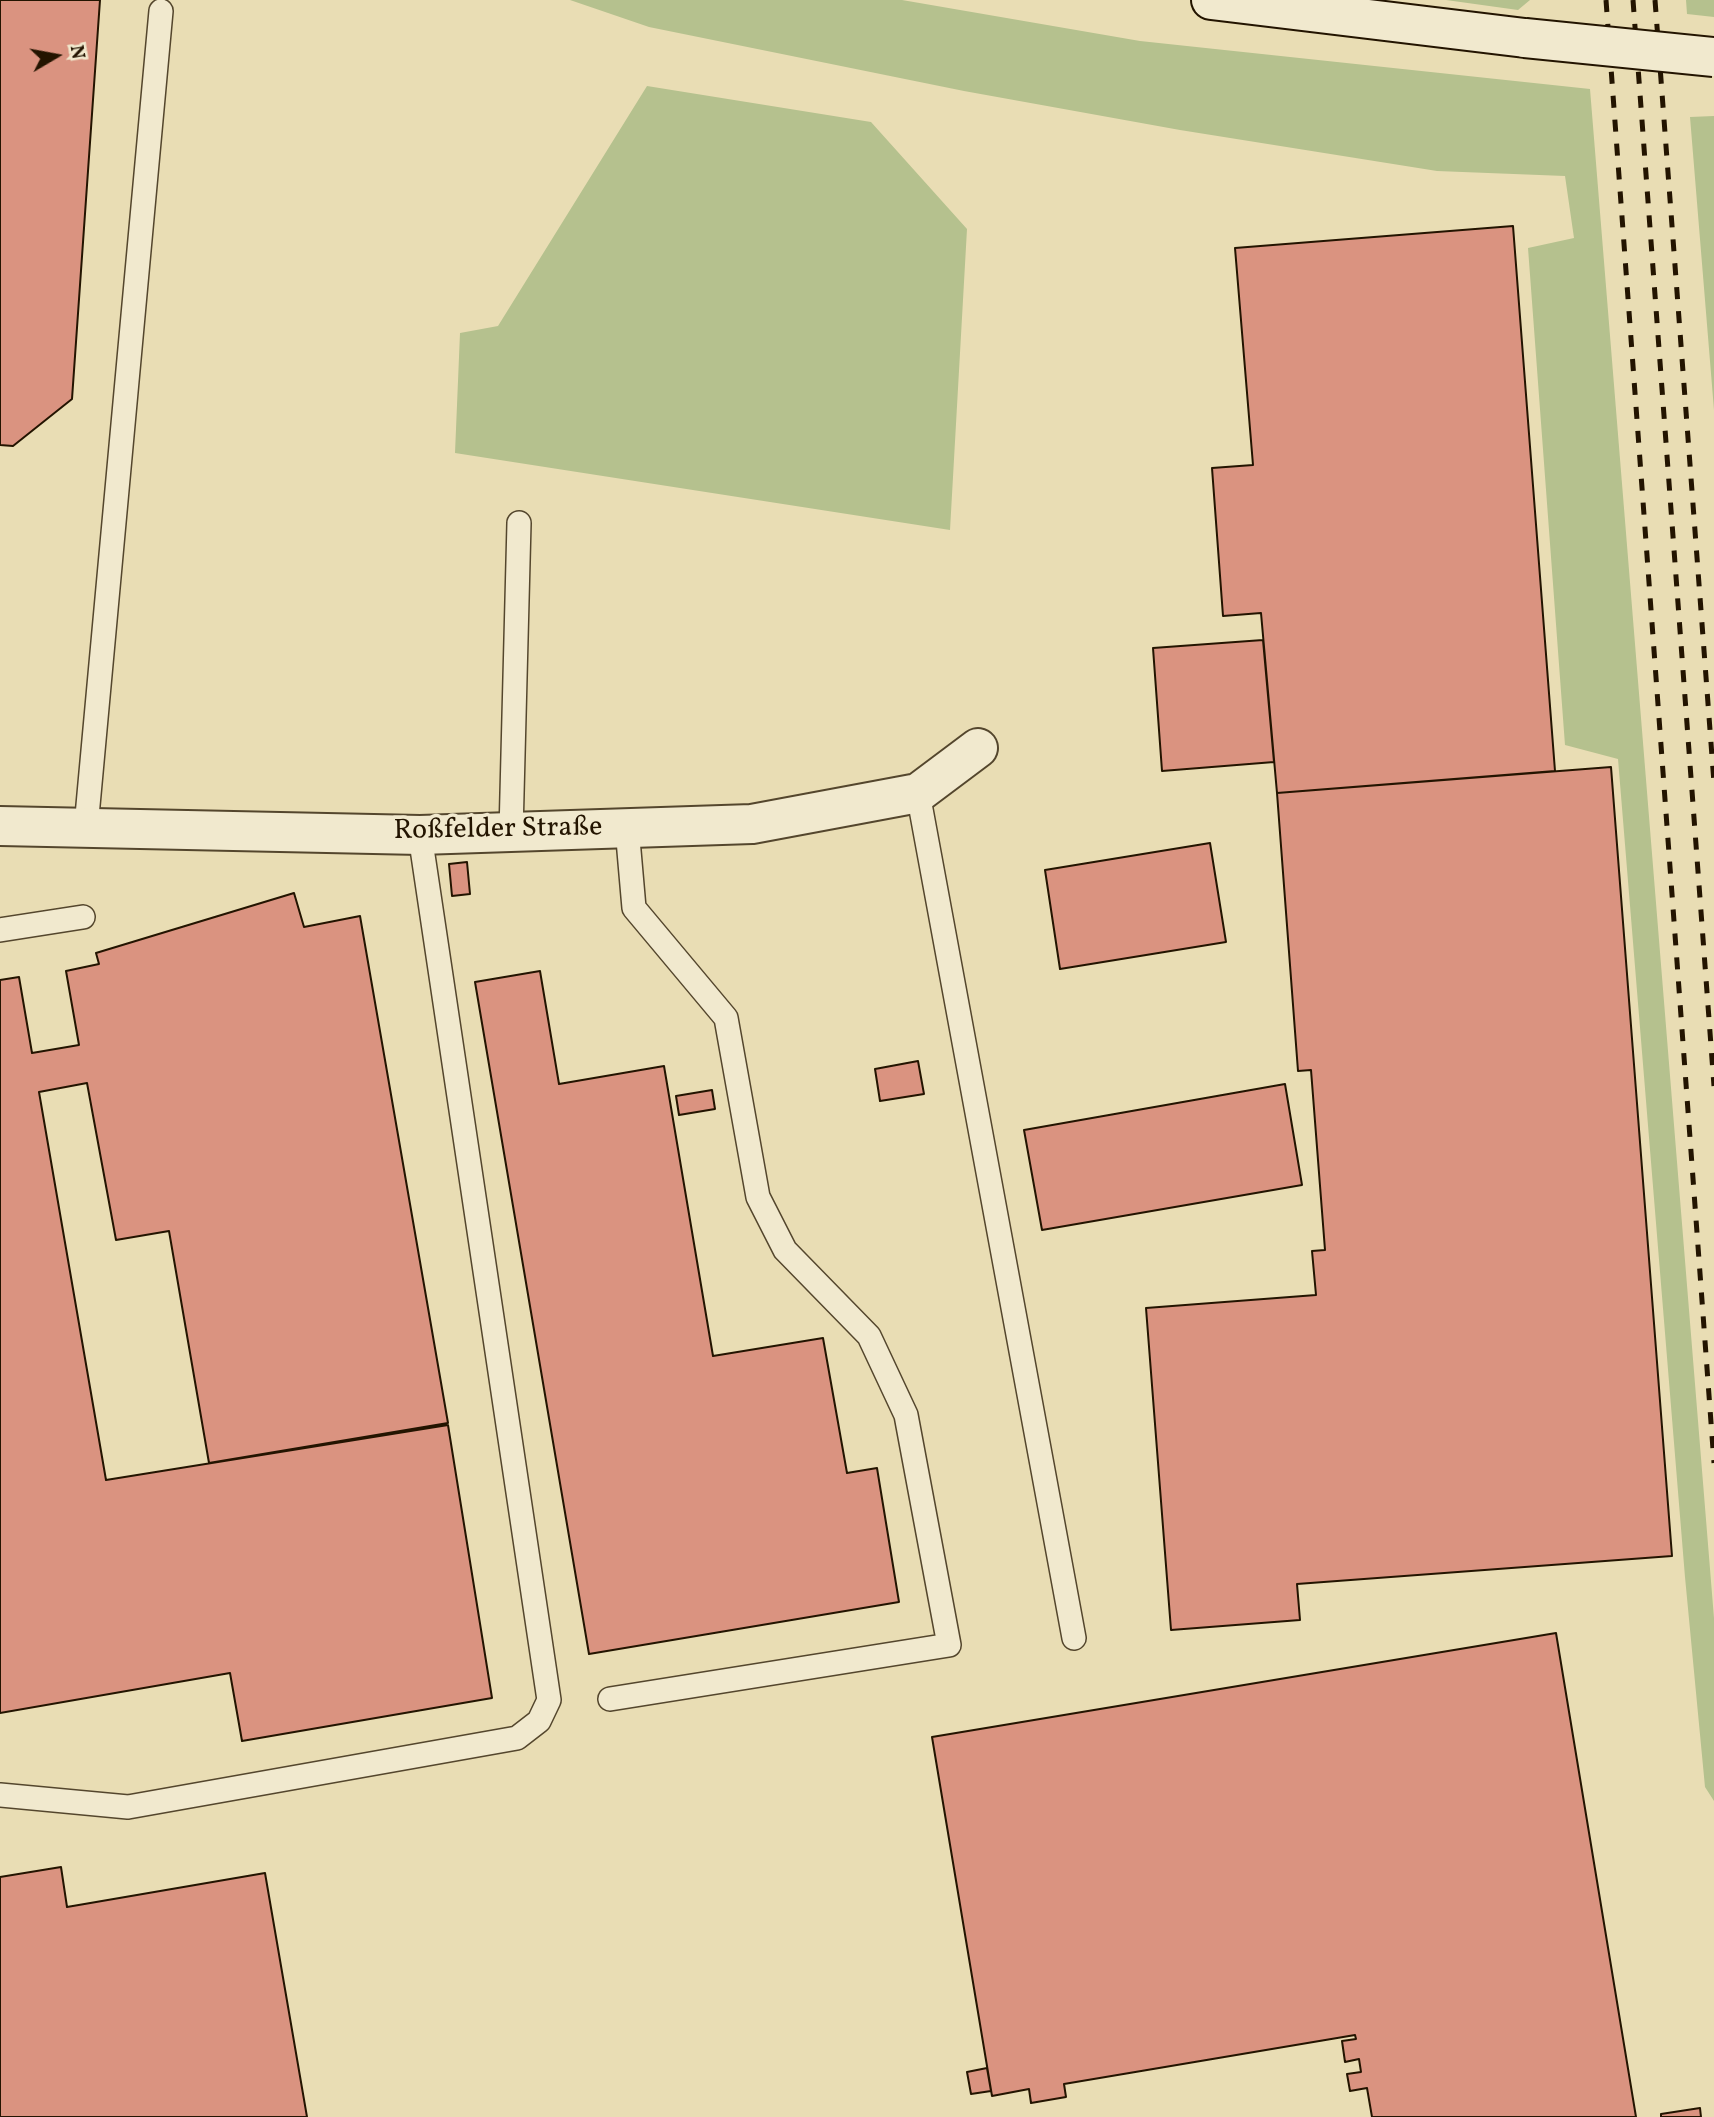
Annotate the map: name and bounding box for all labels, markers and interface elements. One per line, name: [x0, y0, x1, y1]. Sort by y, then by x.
north arrow: [21, 21, 91, 91]
text: N: [63, 43, 91, 61]
street label: Roßfelder Straße: [393, 812, 603, 850]

